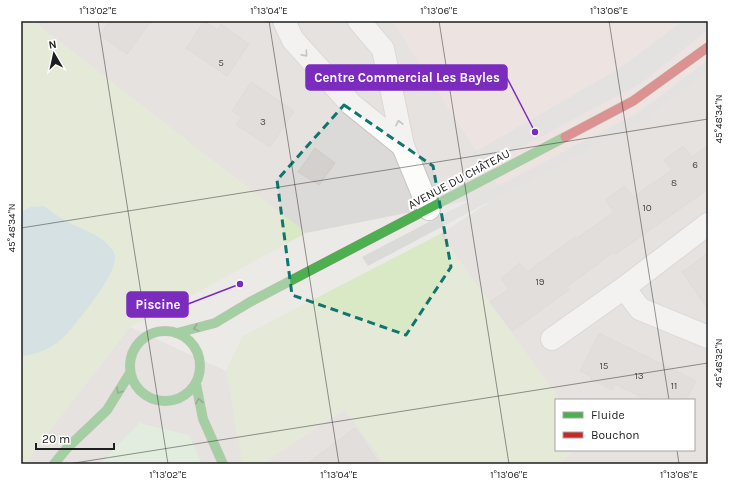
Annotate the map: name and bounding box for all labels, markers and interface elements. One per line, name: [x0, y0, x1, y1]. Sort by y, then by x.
text: 1°13'02"E: [79, 5, 117, 17]
text: 1°13'04"E: [250, 5, 288, 17]
text: 1°13'06"E: [420, 5, 458, 17]
text: 1°13'08"E: [590, 5, 628, 17]
north arrow: [34, 34, 74, 74]
text: N: [48, 38, 57, 52]
one-way arrow: [300, 49, 307, 56]
house number: 5: [218, 57, 224, 69]
callout: Centre Commercial Les Bayles: [306, 65, 507, 90]
text: Centre Commercial Les Bayles: [314, 70, 500, 85]
text: 45°48'34"N: [713, 94, 725, 144]
house number: 3: [260, 116, 266, 128]
one-way arrow: [395, 120, 403, 127]
street label: AVENUE DU CHÂTEAU: [406, 146, 512, 212]
house number: 6: [692, 159, 698, 171]
house number: 8: [671, 177, 677, 189]
house number: 10: [642, 202, 652, 214]
text: 45°48'34"N: [6, 203, 18, 253]
house number: 19: [535, 276, 545, 288]
callout: Piscine: [127, 292, 188, 317]
text: Piscine: [136, 297, 181, 312]
one-way arrow: [193, 323, 200, 332]
text: 45°48'32"N: [713, 338, 725, 388]
house number: 15: [600, 360, 609, 372]
house number: 13: [634, 370, 644, 382]
house number: 11: [671, 380, 677, 392]
one-way arrow: [116, 387, 123, 394]
one-way arrow: [196, 398, 204, 404]
legend: [555, 399, 695, 451]
text: Fluide: [591, 408, 625, 422]
scale bar: [36, 425, 114, 451]
text: Bouchon: [591, 428, 640, 442]
text: 20 m: [42, 432, 70, 446]
text: 1°13'02"E: [149, 469, 187, 481]
text: 1°13'04"E: [320, 469, 358, 481]
text: 1°13'06"E: [490, 469, 528, 481]
text: 1°13'08"E: [660, 469, 698, 481]

